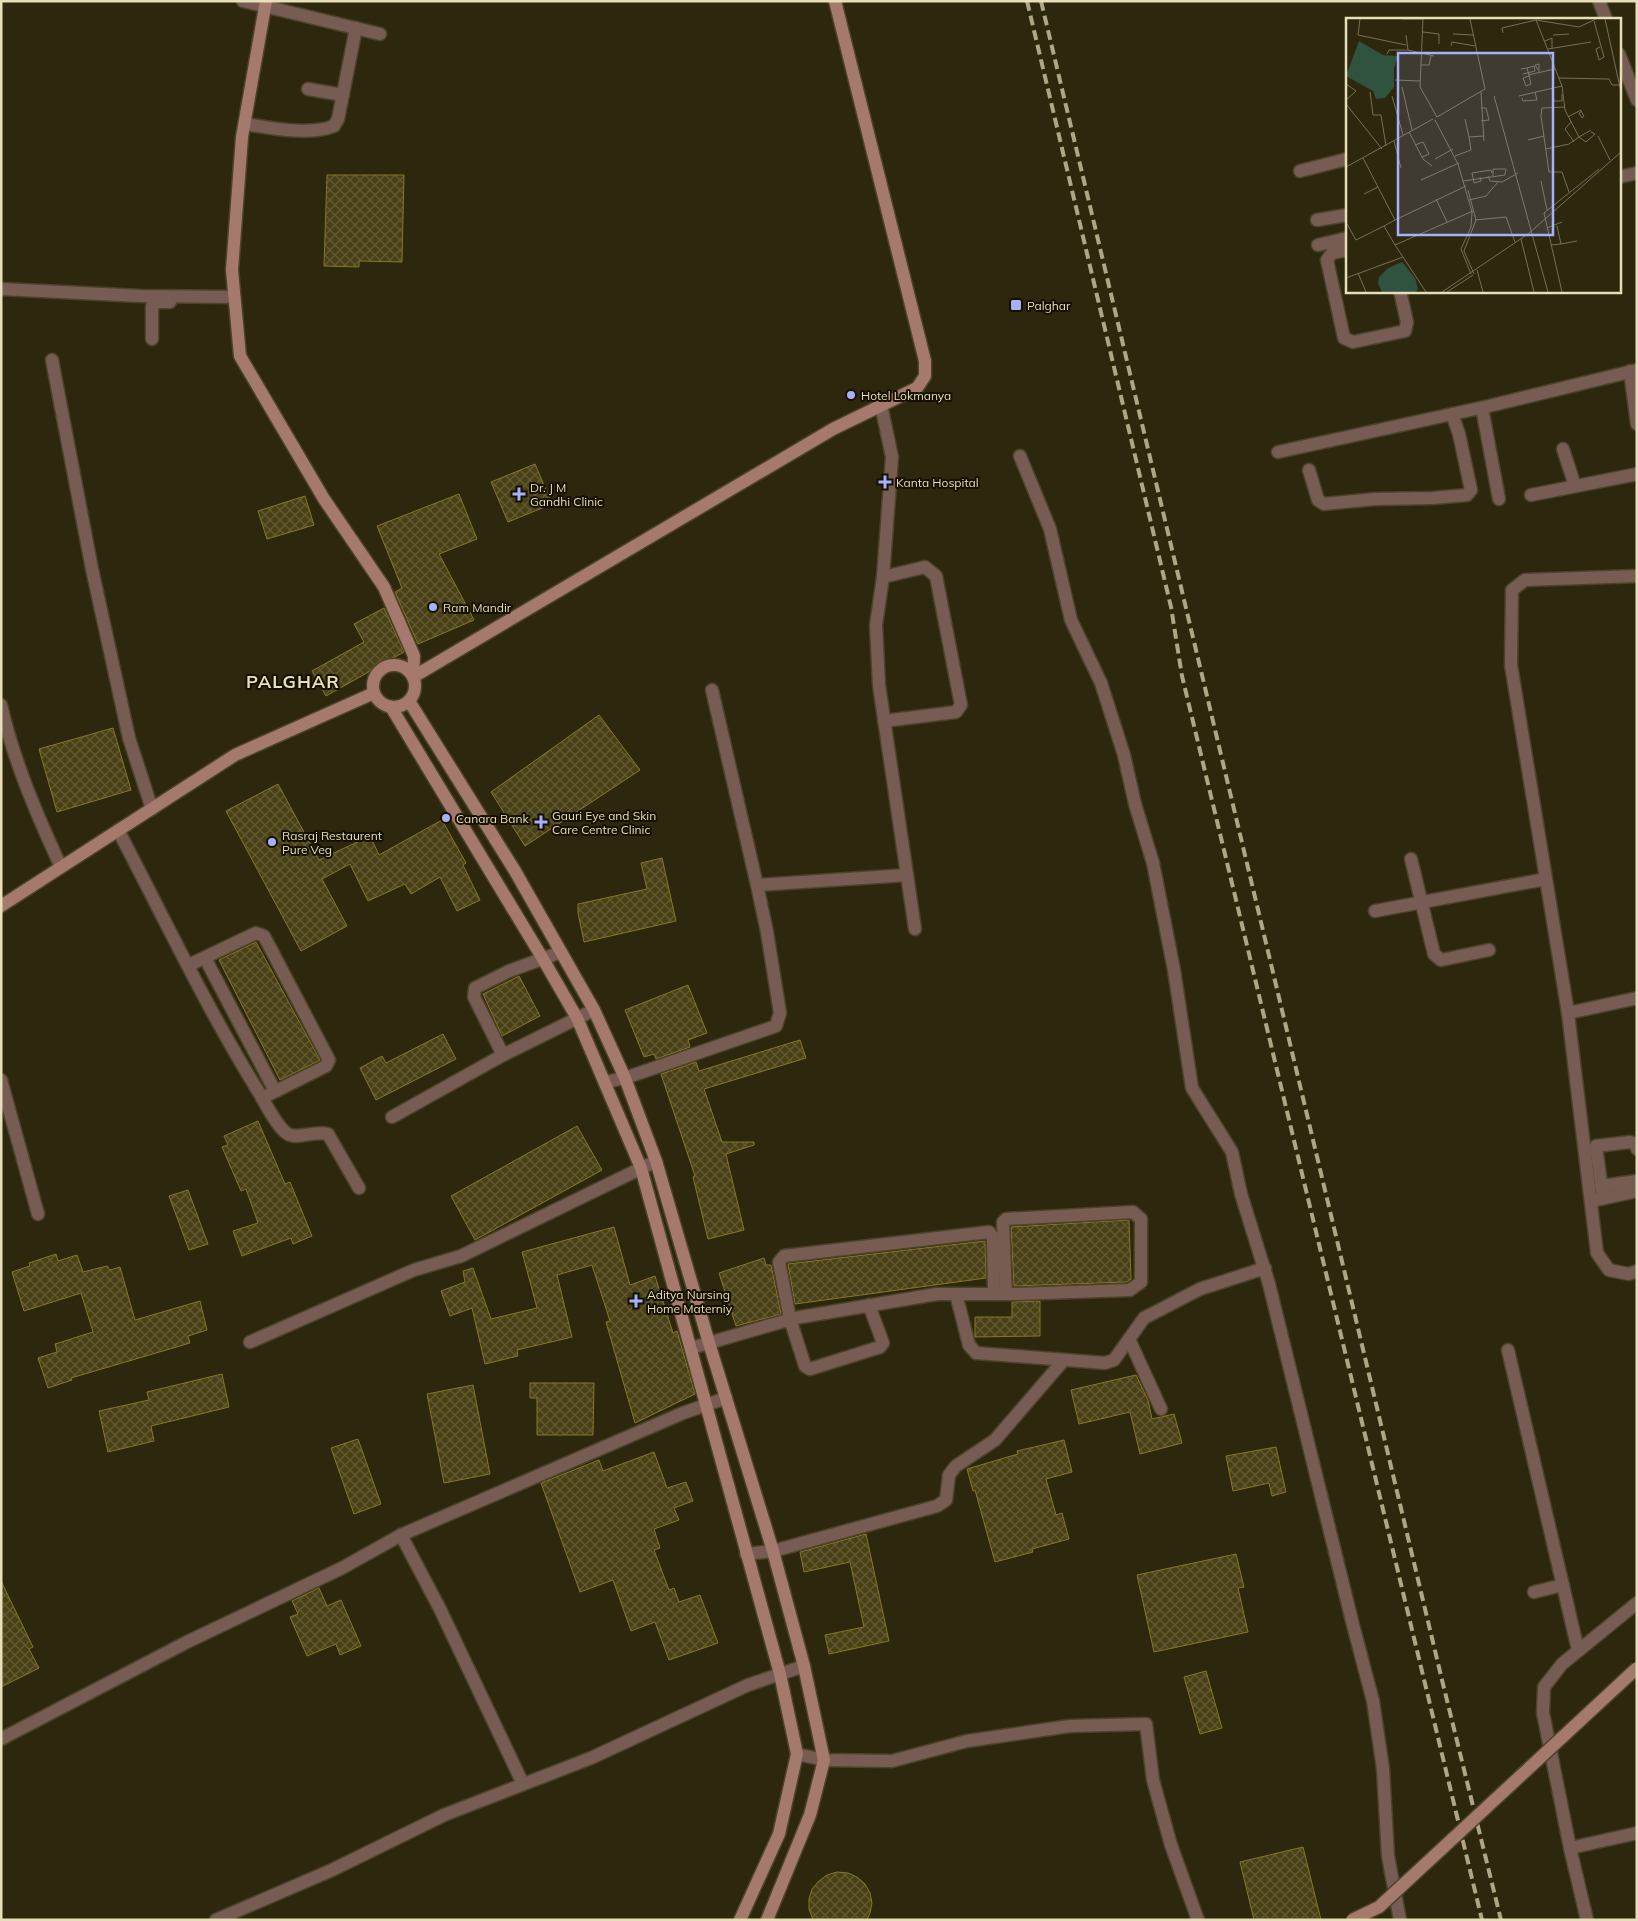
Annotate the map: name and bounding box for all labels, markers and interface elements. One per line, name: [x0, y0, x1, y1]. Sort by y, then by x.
inset map: [1346, 18, 1620, 292]
marker: Palghar: [1009, 298, 1023, 312]
place label: Palghar: [1027, 298, 1071, 313]
place label: Hotel Lokmanya: [861, 388, 951, 403]
marker: Hotel Lokmanya: [845, 389, 857, 401]
marker: Kanta Hospital: [878, 475, 892, 489]
place label: Kanta Hospital: [896, 475, 979, 490]
place label: Dr. J M Gandhi Clinic: [530, 480, 603, 509]
marker: Dr. J M Gandhi Clinic: [512, 487, 526, 501]
place label: Ram Mandir: [443, 600, 512, 615]
marker: Ram Mandir: [427, 601, 439, 613]
district label: PALGHAR: [246, 670, 340, 693]
place label: Gauri Eye and Skin Care Centre Clinic: [552, 808, 656, 837]
place label: Canara Bank: [456, 811, 529, 826]
marker: Canara Bank: [440, 812, 452, 824]
marker: Gauri Eye and Skin Care Centre Clinic: [534, 815, 548, 829]
place label: Rasraj Restaurent Pure Veg: [282, 828, 382, 857]
marker: Rasraj Restaurent Pure Veg: [266, 836, 278, 848]
place label: Aditya Nursing Home Materniy: [647, 1287, 733, 1316]
marker: Aditya Nursing Home Materniy: [629, 1294, 643, 1308]

